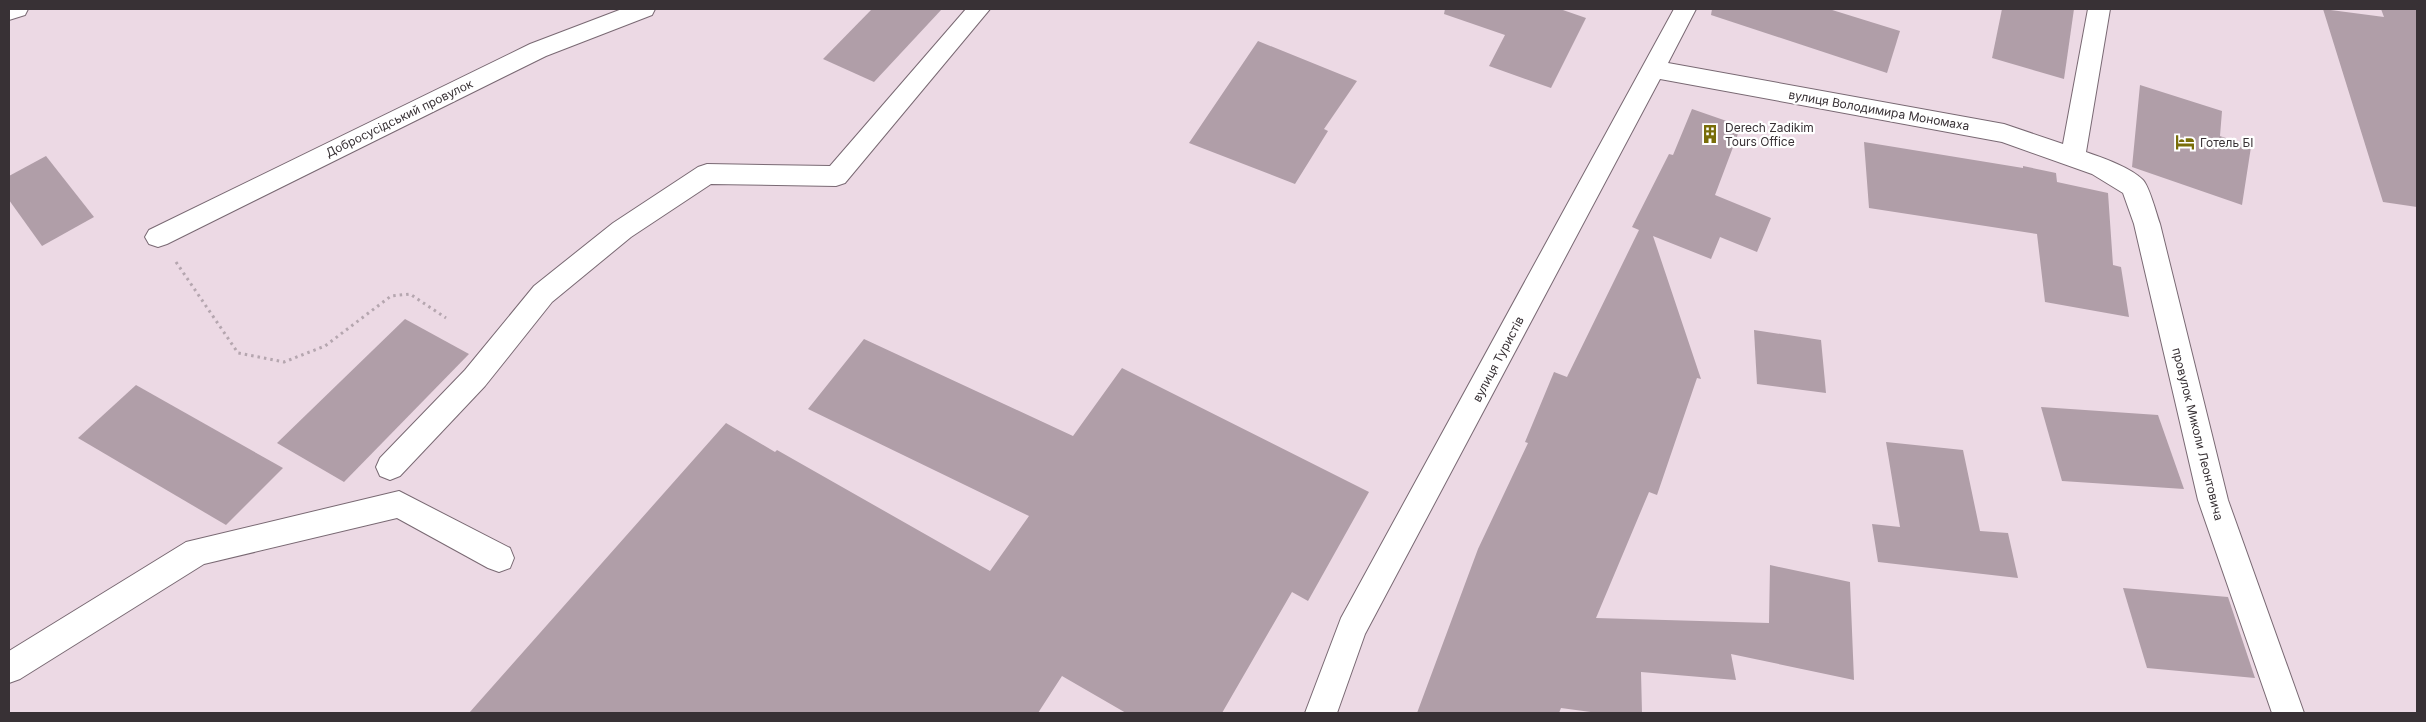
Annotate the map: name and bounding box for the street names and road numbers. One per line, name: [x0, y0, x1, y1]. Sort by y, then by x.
street label: Добросусідський провулок: [323, 76, 475, 160]
street label: вулиця Володимира Мономаха: [1787, 87, 1971, 133]
street label: вулиця Туристів: [1469, 313, 1527, 404]
street label: провулок Миколи Леонтовича: [2169, 346, 2227, 522]

